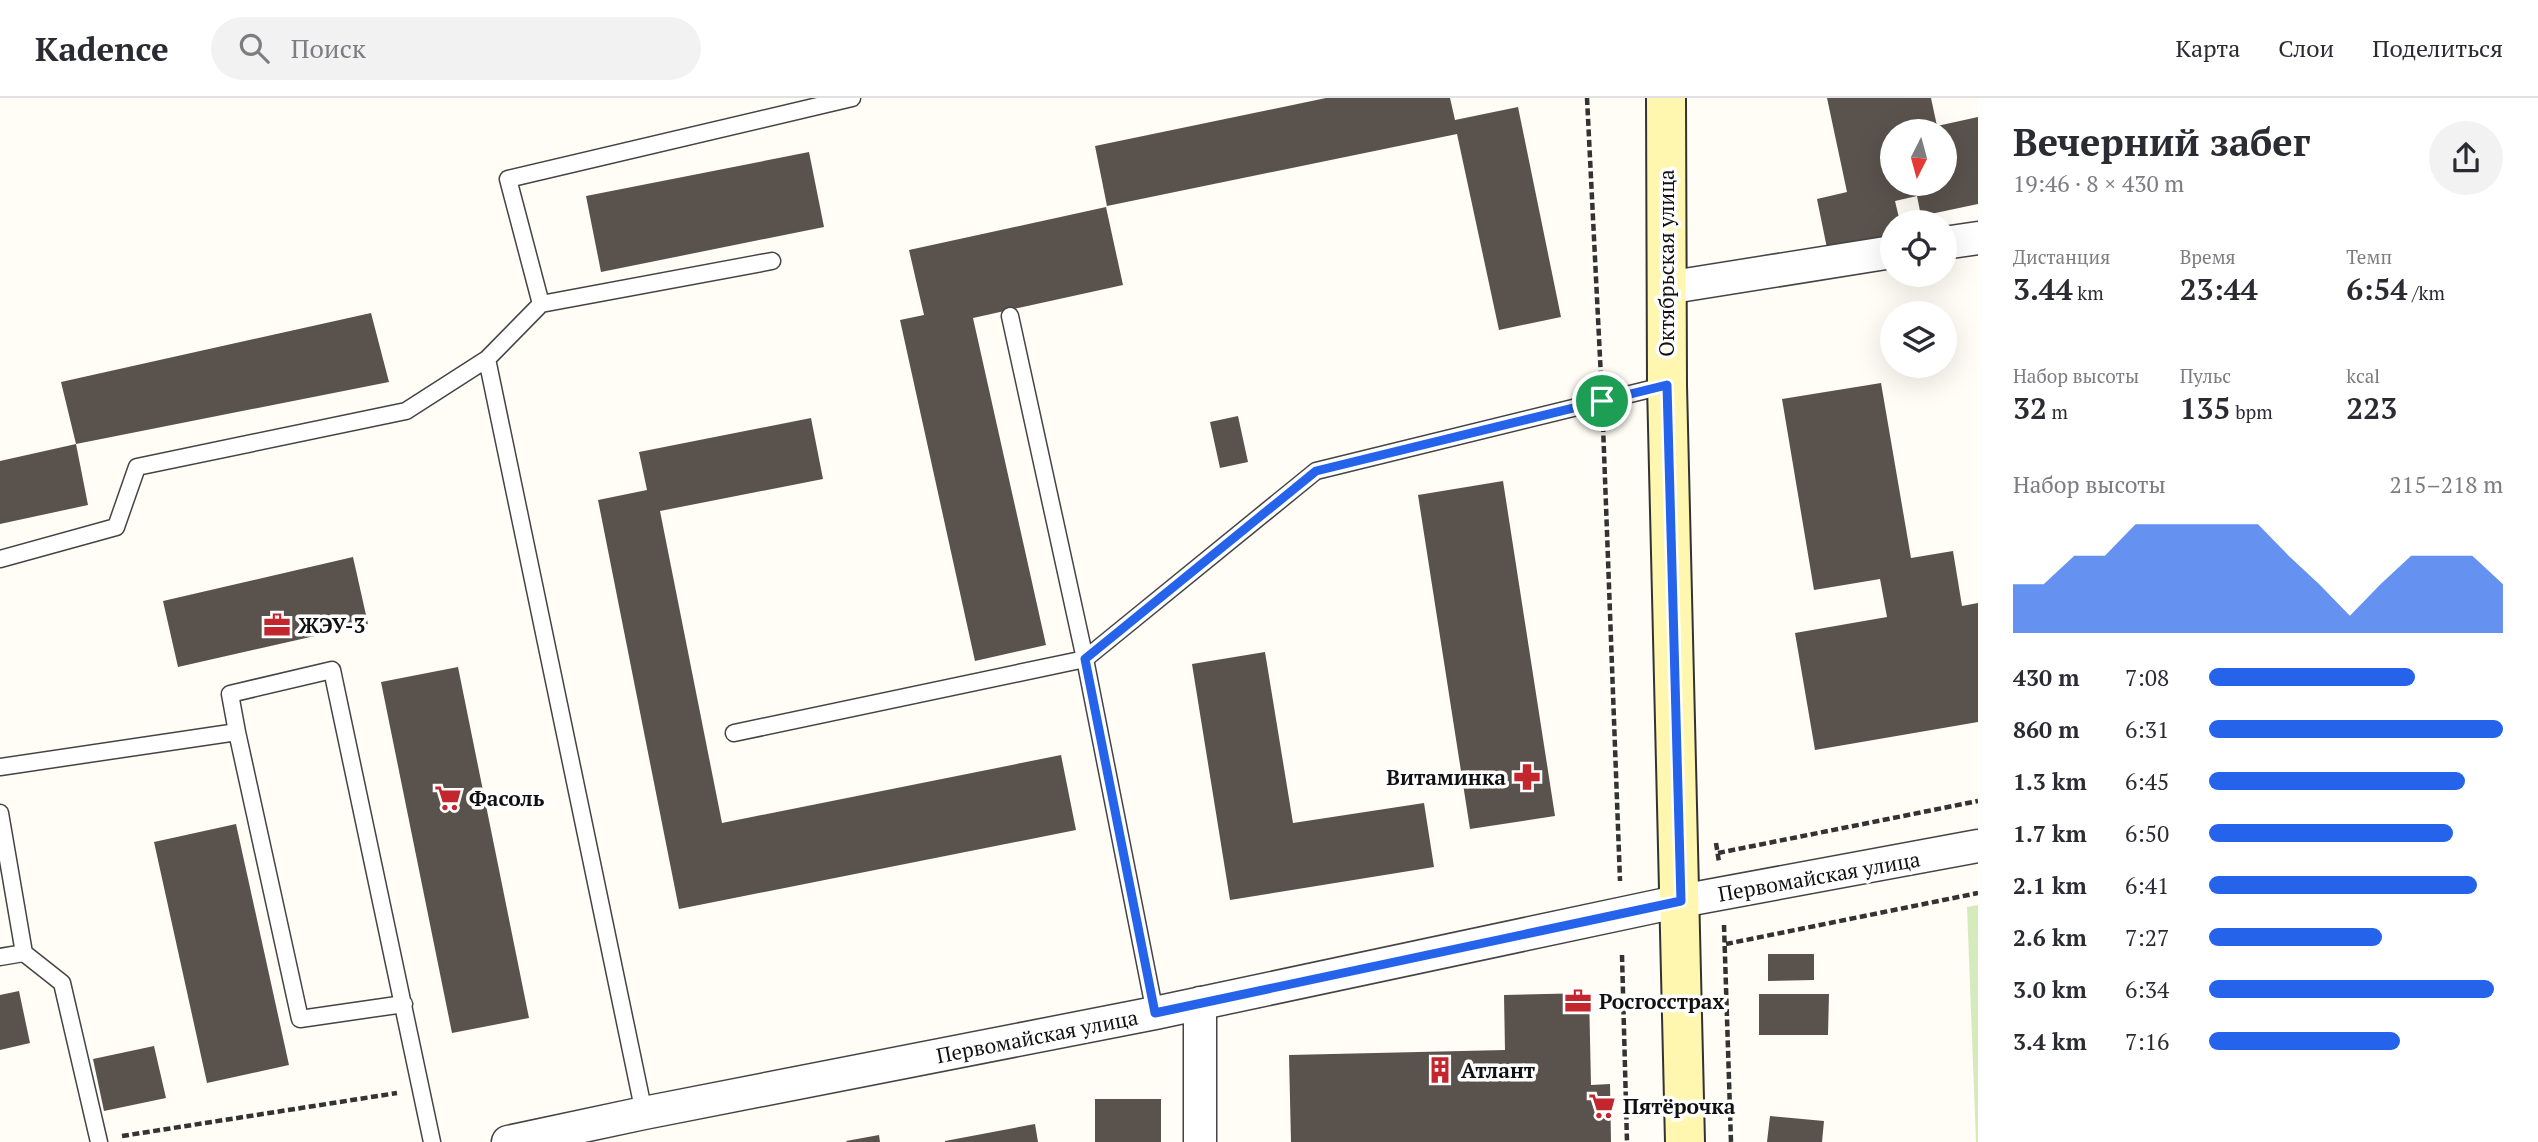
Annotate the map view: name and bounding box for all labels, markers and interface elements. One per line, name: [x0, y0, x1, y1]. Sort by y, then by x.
search box: [211, 17, 701, 80]
text: Kadence: [35, 27, 169, 70]
icon: search: [235, 29, 273, 67]
text: Поиск: [291, 31, 366, 65]
text: Карта: [2175, 32, 2240, 64]
text: Слои: [2278, 32, 2334, 64]
text: Поделиться: [2372, 32, 2503, 64]
text: Вечерний забег: [2013, 117, 2310, 167]
north arrow: [1880, 119, 1956, 196]
map controls: [1880, 119, 1957, 378]
button: share: [2429, 121, 2503, 195]
text: 19:46 · 8 × 430 m: [2013, 168, 2184, 199]
street label: Октябрьская улица: [1652, 169, 1680, 357]
button: locate: [1880, 210, 1957, 287]
text: Дистанция: [2013, 244, 2110, 269]
text: Время: [2180, 244, 2236, 269]
text: Темп: [2346, 244, 2392, 269]
text: 3.44: [2013, 269, 2073, 309]
text: 23:44: [2180, 269, 2258, 309]
text: 6:54: [2346, 269, 2407, 309]
text: km: [2073, 280, 2104, 305]
text: /km: [2407, 280, 2445, 305]
button: layers: [1880, 301, 1957, 378]
text: Набор высоты: [2013, 363, 2139, 388]
text: Пульс: [2180, 363, 2231, 388]
text: kcal: [2346, 363, 2380, 388]
pin: [1572, 371, 1632, 431]
icon: arrive: [1583, 382, 1621, 420]
text: 32: [2013, 388, 2047, 428]
text: 135: [2180, 388, 2231, 428]
text: 223: [2346, 388, 2397, 428]
text: m: [2047, 399, 2068, 424]
text: bpm: [2231, 399, 2273, 424]
text: Набор высоты: [2013, 469, 2166, 500]
text: 215–218 m: [2390, 469, 2503, 500]
office icon: ЖЭУ-3: [262, 610, 292, 640]
place label: ЖЭУ-3: [298, 611, 365, 639]
text: 430 m: [2013, 662, 2079, 693]
text: 7:08: [2125, 662, 2169, 693]
text: 860 m: [2013, 714, 2079, 745]
text: 6:31: [2125, 714, 2169, 745]
pharmacy icon: Витаминка: [1512, 762, 1542, 792]
place label: Витаминка: [1386, 763, 1506, 791]
text: 1.3 km: [2013, 766, 2087, 797]
text: 6:45: [2125, 766, 2169, 797]
supermarket icon: Фасоль: [433, 783, 463, 813]
place label: Фасоль: [469, 784, 545, 812]
text: 1.7 km: [2013, 818, 2087, 849]
text: 6:50: [2125, 818, 2169, 849]
street label: Первомайская улица: [1716, 844, 1923, 908]
text: 2.1 km: [2013, 870, 2087, 901]
text: 6:41: [2125, 870, 2169, 901]
text: 2.6 km: [2013, 922, 2087, 953]
text: 7:27: [2125, 922, 2169, 953]
text: 3.0 km: [2013, 974, 2087, 1005]
text: 6:34: [2125, 974, 2169, 1005]
office icon: Росгосстрах: [1563, 986, 1593, 1016]
place label: Росгосстрах: [1599, 987, 1725, 1015]
street label: Первомайская улица: [934, 1003, 1141, 1069]
text: 3.4 km: [2013, 1026, 2087, 1057]
text: 7:16: [2125, 1026, 2169, 1057]
building icon: Атлант: [1425, 1055, 1455, 1085]
place label: Атлант: [1461, 1056, 1536, 1084]
supermarket icon: Пятёрочка: [1587, 1091, 1617, 1121]
place label: Пятёрочка: [1623, 1092, 1736, 1120]

